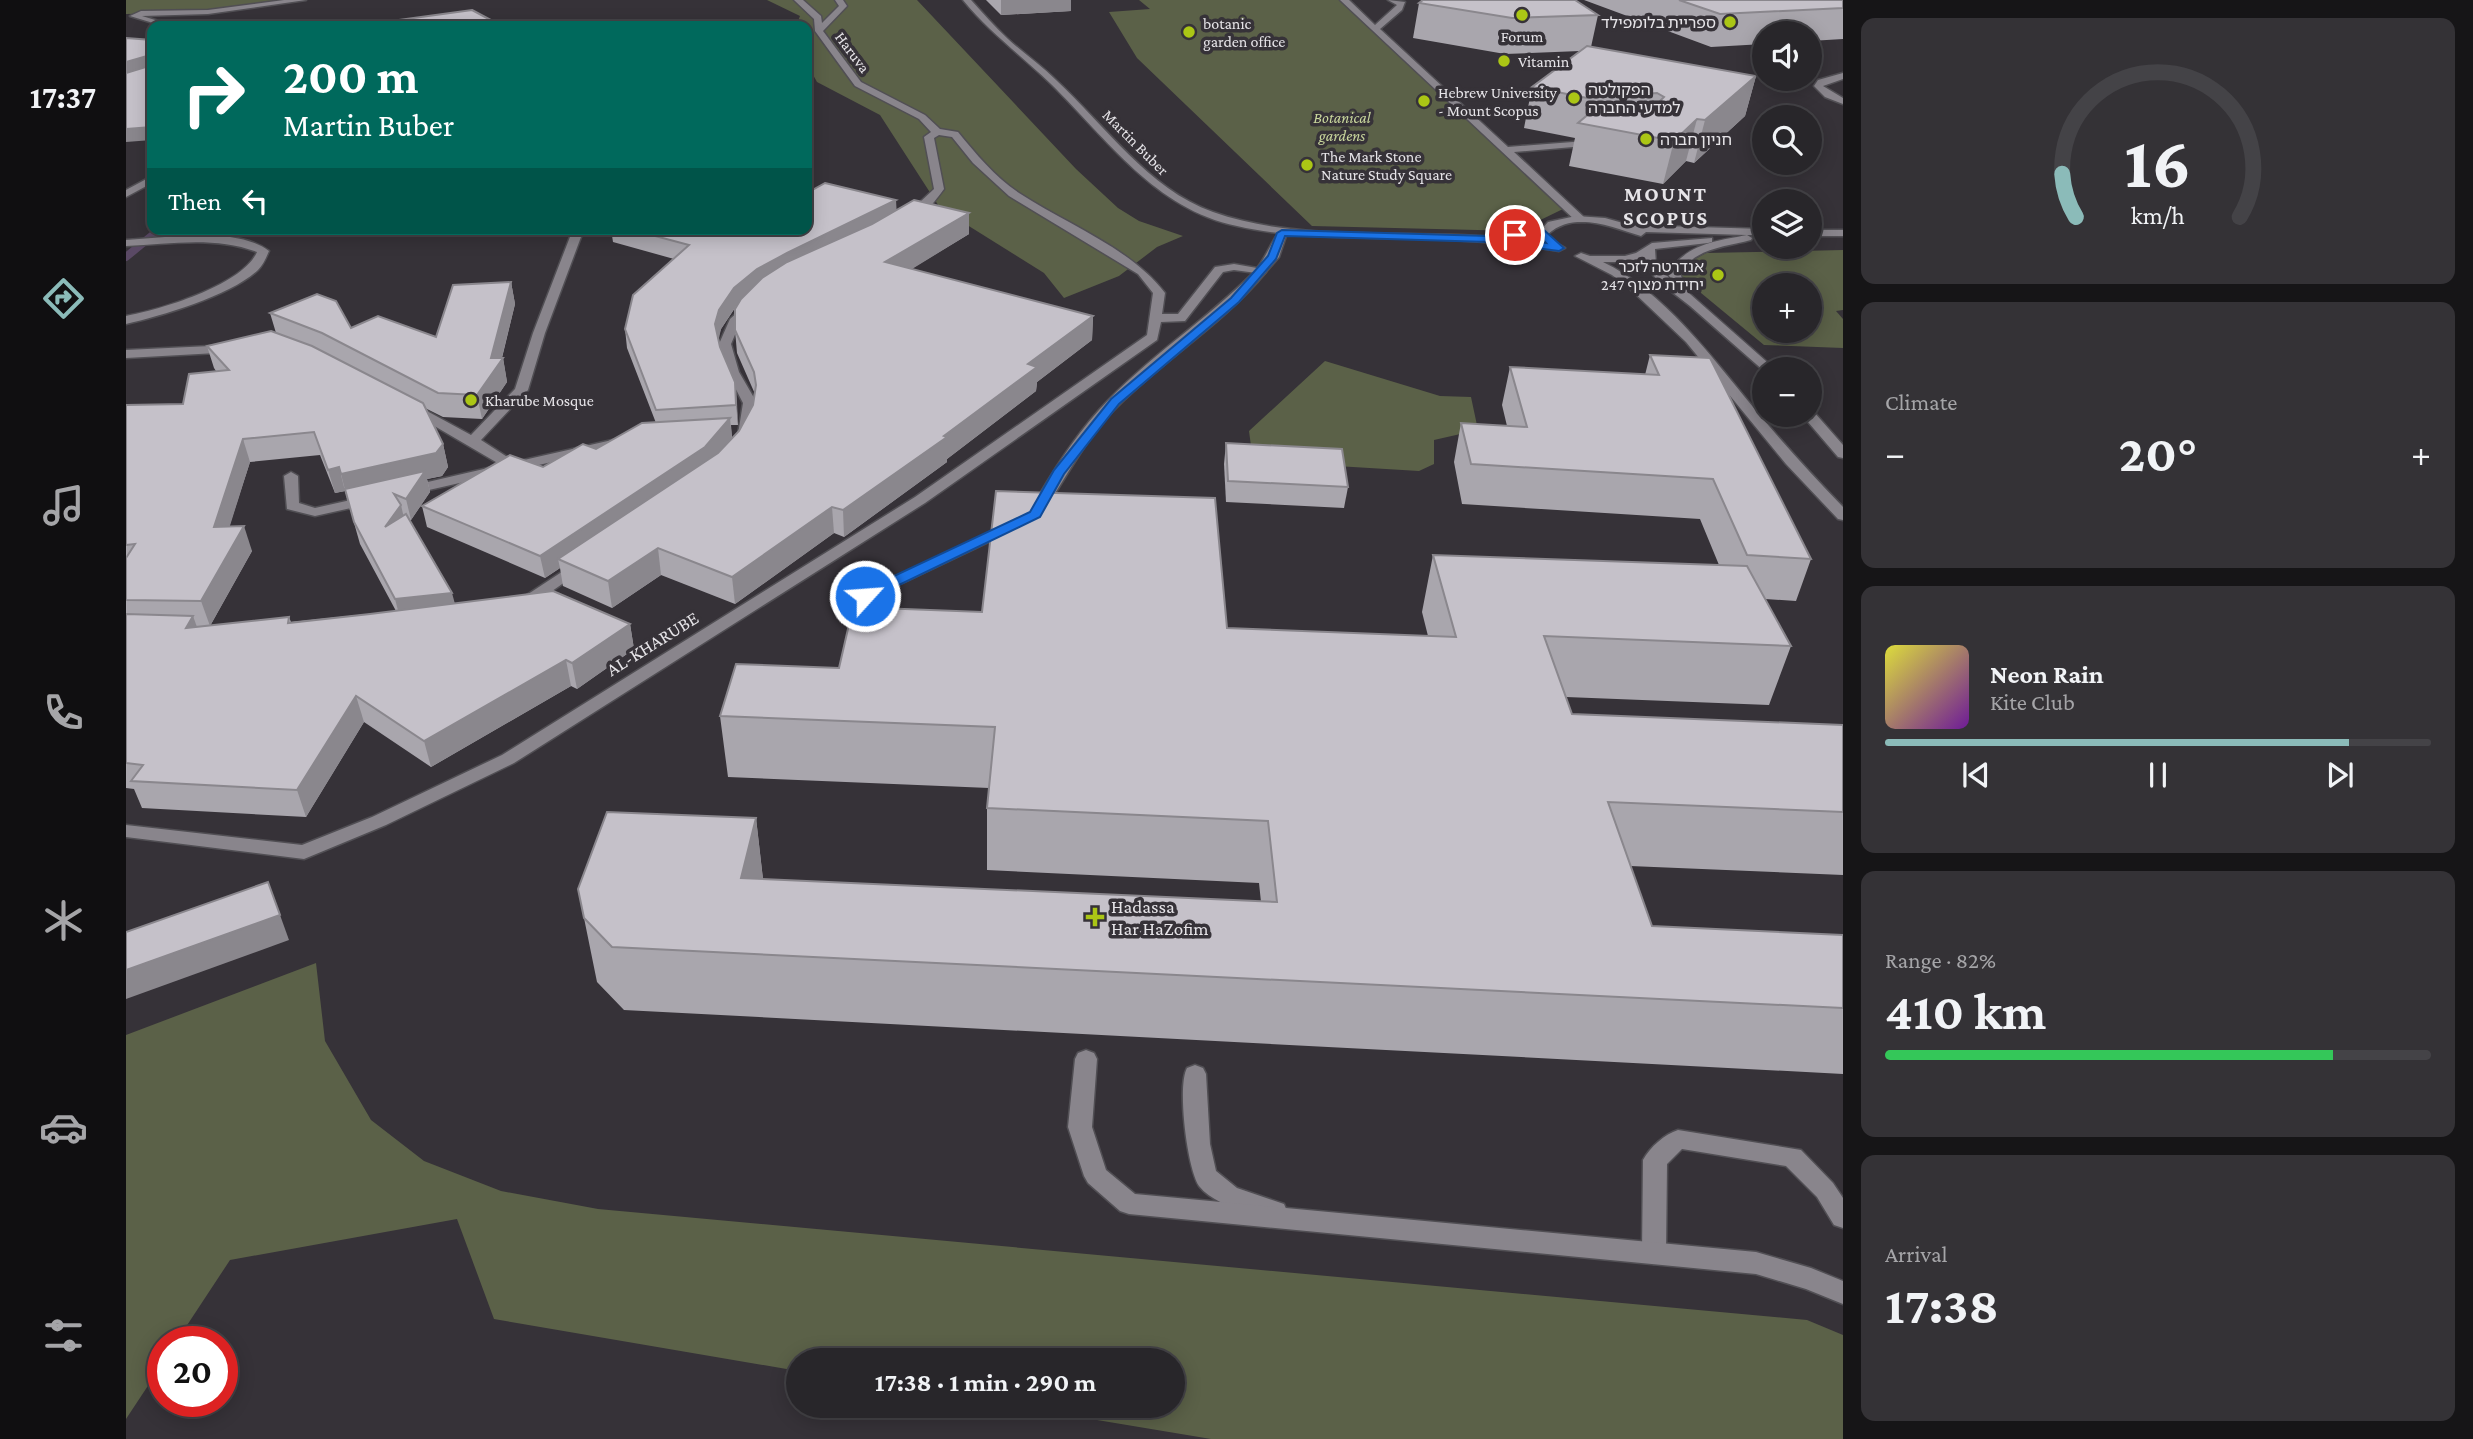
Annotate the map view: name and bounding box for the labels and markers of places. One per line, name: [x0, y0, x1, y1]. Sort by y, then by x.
marker: Forum: [1514, 7, 1530, 23]
place label: ספריית בלומפילד: [1601, 14, 1716, 31]
marker: ספריית בלומפילד: [1722, 14, 1738, 30]
place label: botanic garden office: [1203, 15, 1285, 51]
marker: botanic garden office: [1181, 24, 1197, 40]
place label: Forum: [1501, 28, 1543, 45]
marker: Vitamin: [1496, 53, 1512, 69]
place label: Vitamin: [1518, 53, 1570, 70]
place label: הפקולטה למדעי החברה: [1588, 81, 1681, 116]
place label: Hebrew University - Mount Scopus: [1438, 84, 1557, 120]
marker: הפקולטה למדעי החברה: [1566, 90, 1582, 106]
marker: Hebrew University - Mount Scopus: [1416, 93, 1432, 109]
marker: חניון חברה: [1638, 131, 1654, 147]
place label: חניון חברה: [1660, 131, 1732, 148]
place label: The Mark Stone Nature Study Square: [1321, 148, 1452, 184]
marker: The Mark Stone Nature Study Square: [1299, 157, 1315, 173]
pin: [1485, 205, 1545, 265]
place label: אנדרטה לזכר יחידת מצוף 247: [1601, 258, 1704, 293]
marker: אנדרטה לזכר יחידת מצוף 247: [1710, 267, 1726, 283]
marker: Kharube Mosque: [463, 392, 479, 408]
place label: Kharube Mosque: [485, 392, 594, 410]
place label: Hadassa Har HaZofim: [1111, 896, 1209, 939]
marker: Hadassa Har HaZofim: [1085, 907, 1105, 927]

